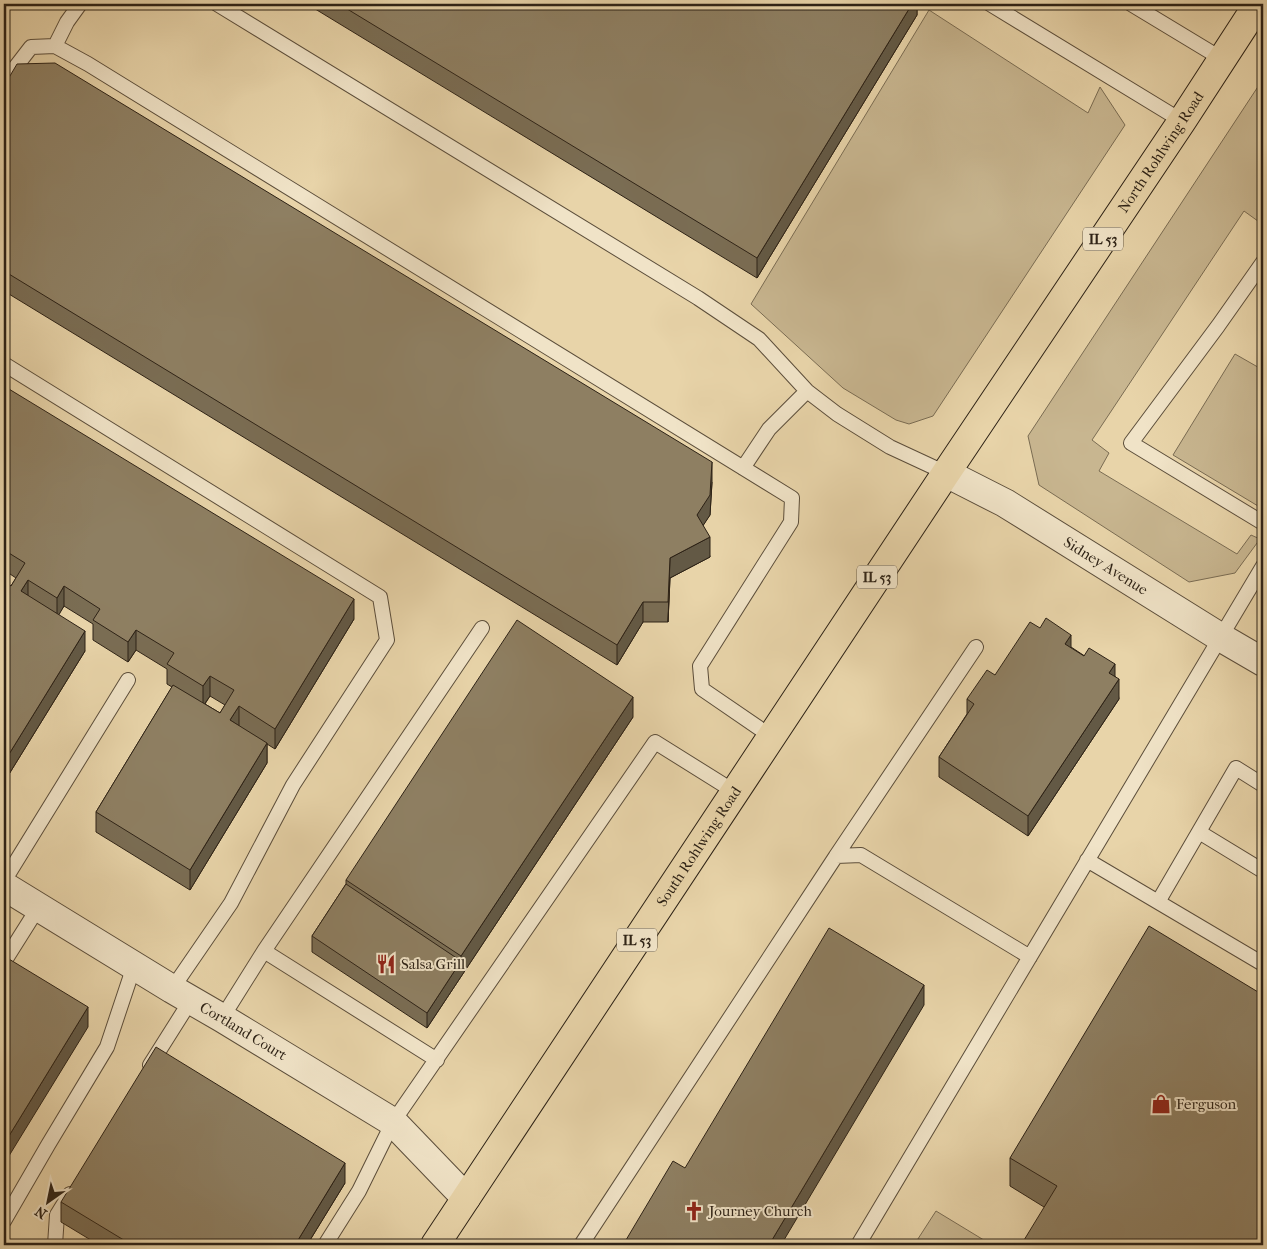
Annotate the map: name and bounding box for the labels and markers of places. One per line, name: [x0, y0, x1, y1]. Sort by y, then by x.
restaurant icon: Salsa Grill: [375, 953, 397, 975]
place label: Salsa Grill: [401, 955, 465, 973]
shop icon: Ferguson: [1150, 1093, 1172, 1115]
place label: Ferguson: [1176, 1095, 1237, 1113]
church icon: Journey Church: [683, 1200, 705, 1222]
place label: Journey Church: [708, 1202, 812, 1220]

